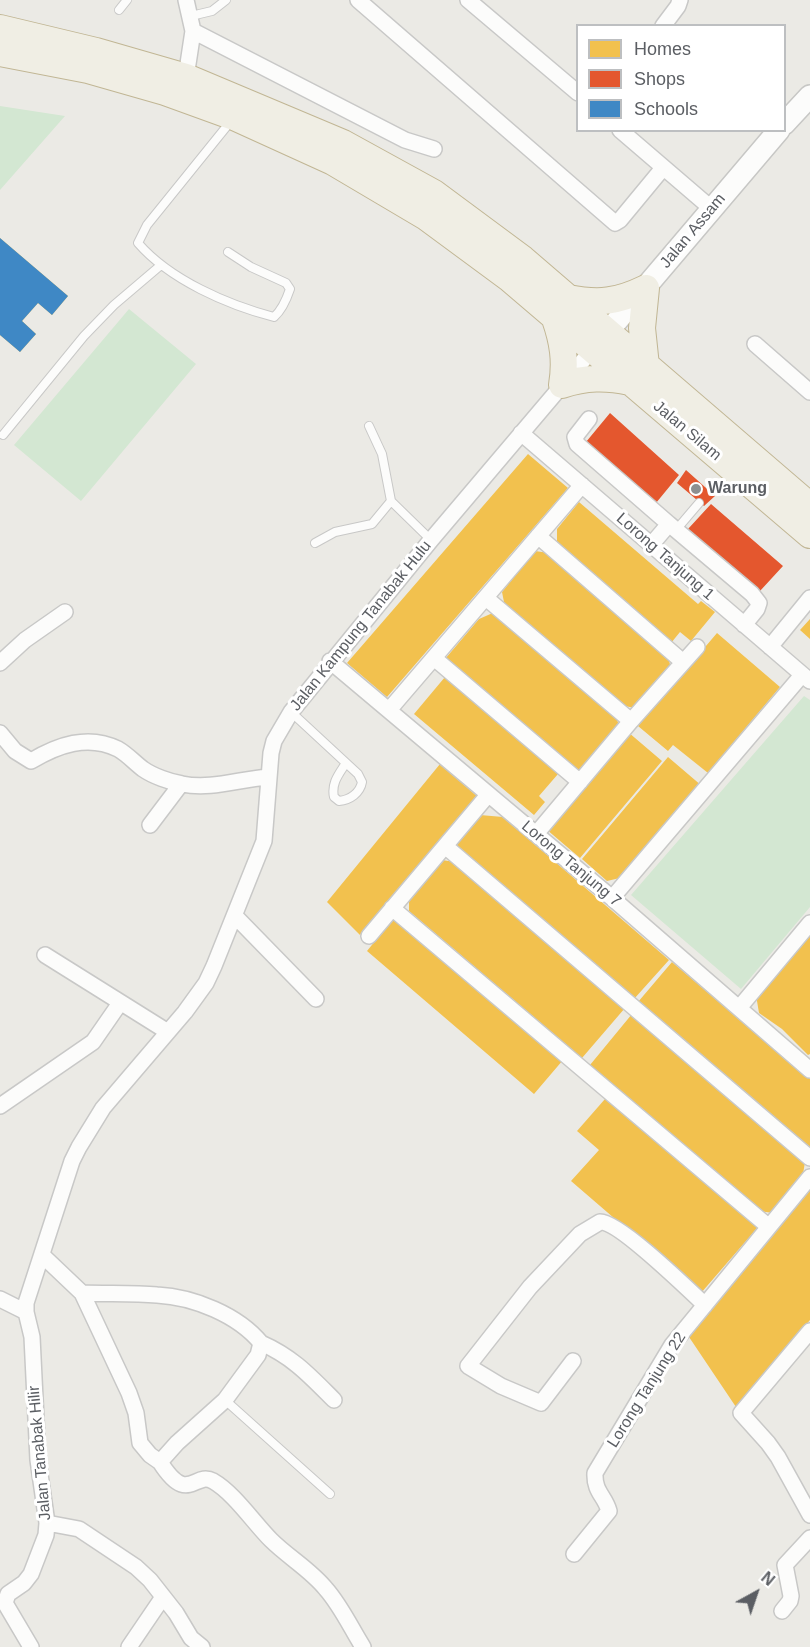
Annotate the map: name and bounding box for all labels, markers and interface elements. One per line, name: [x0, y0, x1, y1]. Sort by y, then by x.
legend: [576, 24, 786, 132]
text: Homes: [634, 39, 691, 59]
text: Shops: [634, 69, 685, 89]
text: Schools: [634, 99, 698, 119]
street label: Jalan Assam: [656, 190, 730, 272]
street label: Jalan Silam: [649, 397, 725, 465]
place label: Warung: [708, 479, 767, 499]
marker: Warung: [689, 482, 703, 496]
street label: Lorong Tanjung 1: [612, 509, 718, 605]
street label: Jalan Kampung Tanabak Hulu: [286, 537, 436, 715]
street label: Lorong Tanjung 7: [517, 817, 625, 911]
street label: Lorong Tanjung 22: [604, 1329, 690, 1451]
street label: Jalan Tanabak Hilir: [25, 1385, 55, 1521]
north arrow: [726, 1563, 786, 1623]
text: N: [758, 1569, 778, 1589]

